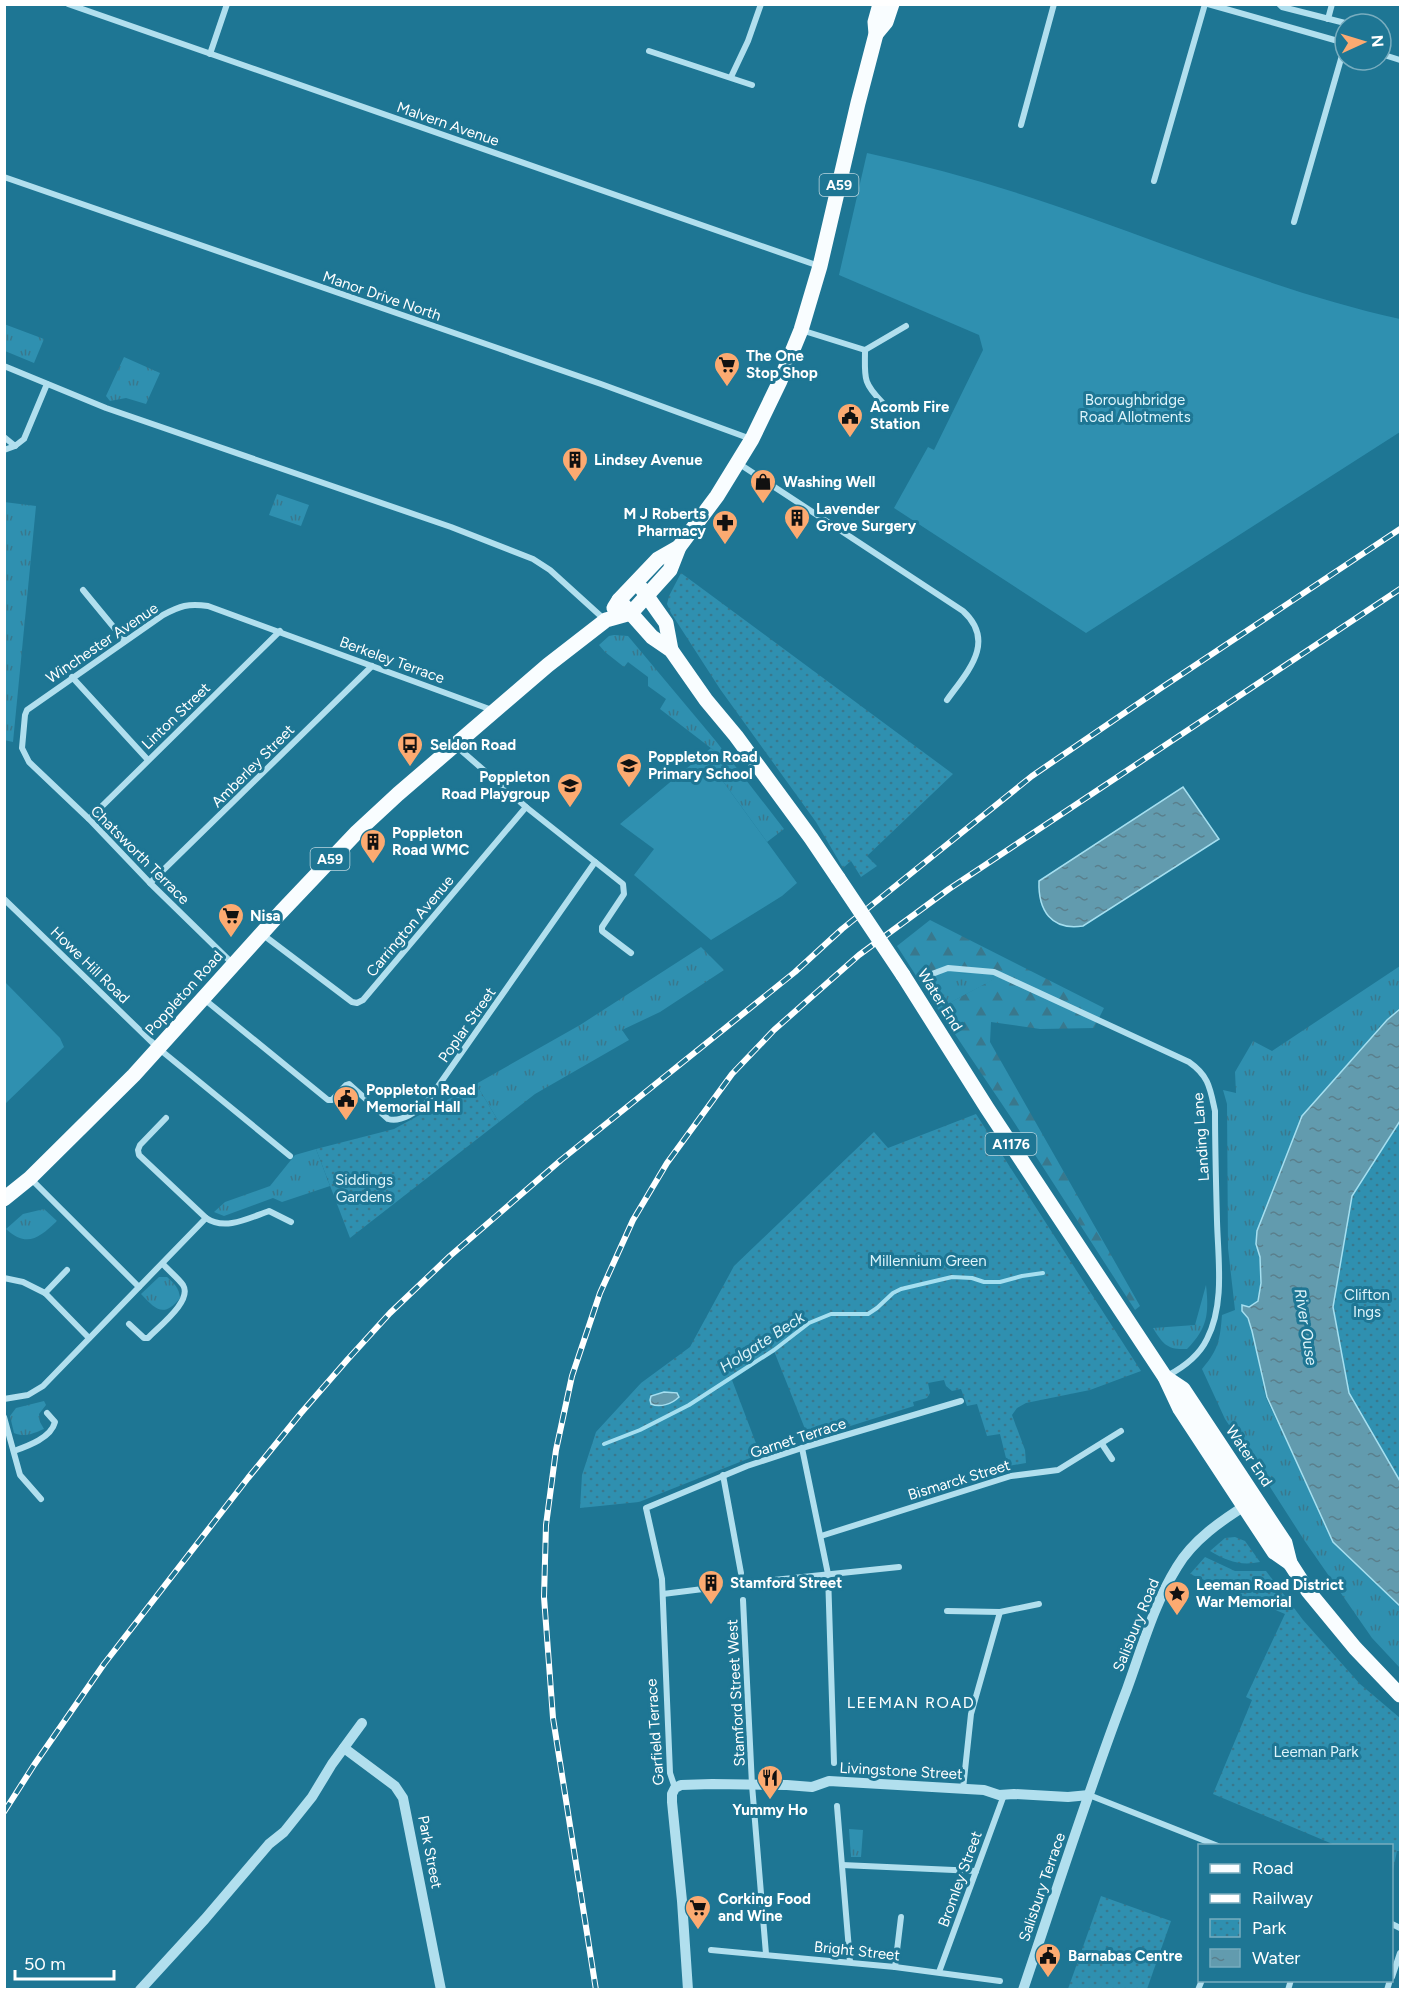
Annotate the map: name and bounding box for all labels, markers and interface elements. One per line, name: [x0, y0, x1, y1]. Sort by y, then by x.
north arrow: [1333, 12, 1393, 72]
text: N: [1368, 34, 1387, 48]
street label: Malvern Avenue: [394, 98, 502, 150]
road number: A59: [820, 174, 858, 196]
street label: Manor Drive North: [320, 267, 444, 325]
place label: The One Stop Shop: [746, 347, 818, 382]
supermarket icon: The One Stop Shop: [712, 350, 742, 388]
park label: Boroughbridge Road Allotments: [1079, 391, 1191, 426]
place label: Acomb Fire Station: [870, 398, 950, 433]
public building icon: Acomb Fire Station: [835, 401, 865, 439]
building icon: Lindsey Avenue: [560, 445, 590, 483]
place label: Lindsey Avenue: [594, 451, 703, 469]
shop icon: Washing Well: [748, 467, 778, 505]
place label: Washing Well: [783, 473, 876, 491]
place label: Lavender Grove Surgery: [816, 500, 917, 535]
building icon: Lavender Grove Surgery: [782, 503, 812, 541]
place label: M J Roberts Pharmacy: [623, 505, 706, 540]
pharmacy icon: M J Roberts Pharmacy: [710, 508, 740, 546]
street label: Winchester Avenue: [43, 599, 161, 687]
street label: Berkeley Terrace: [337, 633, 447, 687]
street label: Linton Street: [138, 679, 214, 753]
street label: Amberley Street: [208, 721, 298, 811]
bus stop icon: Seldon Road: [395, 730, 425, 768]
place label: Seldon Road: [430, 736, 516, 754]
place label: Poppleton Road Primary School: [648, 748, 758, 783]
school or university icon: Poppleton Road Primary School: [614, 751, 644, 789]
place label: Poppleton Road Playgroup: [441, 768, 550, 803]
school or university icon: Poppleton Road Playgroup: [555, 771, 585, 809]
street label: Chatsworth Terrace: [87, 802, 193, 908]
place label: Poppleton Road WMC: [392, 824, 470, 859]
building icon: Poppleton Road WMC: [358, 827, 388, 865]
road number: A59: [310, 848, 350, 870]
street label: Carrington Avenue: [362, 872, 458, 980]
supermarket icon: Nisa: [216, 901, 246, 939]
place label: Nisa: [250, 907, 281, 925]
street label: Howe Hill Road: [47, 923, 133, 1007]
street label: Poppleton Road: [141, 947, 227, 1039]
street label: Water End: [914, 966, 966, 1034]
street label: Poplar Street: [434, 984, 500, 1066]
place label: Poppleton Road Memorial Hall: [366, 1081, 476, 1116]
public building icon: Poppleton Road Memorial Hall: [331, 1084, 361, 1122]
street label: Landing Lane: [1189, 1092, 1213, 1182]
road number: A1176: [986, 1133, 1036, 1155]
park label: Siddings Gardens: [335, 1171, 393, 1206]
park label: Millennium Green: [869, 1252, 987, 1270]
park label: Clifton Ings: [1344, 1286, 1390, 1321]
water label: River Ouse: [1291, 1287, 1321, 1367]
water label: Holgate Beck: [716, 1307, 809, 1377]
street label: Garnet Terrace: [748, 1414, 848, 1462]
street label: Water End: [1222, 1422, 1276, 1490]
street label: Bismarck Street: [906, 1456, 1013, 1504]
building icon: Stamford Street: [696, 1568, 726, 1606]
place label: Stamford Street: [730, 1574, 842, 1592]
street label: Salisbury Road: [1109, 1576, 1163, 1674]
place label: Leeman Road District War Memorial: [1196, 1576, 1344, 1611]
place icon: Leeman Road District War Memorial: [1162, 1579, 1192, 1617]
street label: Stamford Street West: [723, 1619, 749, 1767]
street label: Garfield Terrace: [642, 1678, 668, 1786]
district label: LEEMAN ROAD: [847, 1693, 975, 1712]
park label: Leeman Park: [1273, 1743, 1359, 1761]
street label: Livingstone Street: [839, 1759, 963, 1783]
restaurant icon: Yummy Ho: [755, 1763, 785, 1801]
place label: Yummy Ho: [732, 1801, 808, 1819]
street label: Park Street: [414, 1814, 446, 1890]
street label: Bromley Street: [934, 1828, 986, 1929]
street label: Salisbury Terrace: [1015, 1830, 1069, 1944]
legend: [1198, 1844, 1393, 1982]
text: Road: [1252, 1857, 1293, 1879]
text: Railway: [1252, 1887, 1314, 1909]
place label: Corking Food and Wine: [718, 1890, 811, 1925]
supermarket icon: Corking Food and Wine: [683, 1893, 713, 1931]
text: Park: [1252, 1917, 1287, 1939]
street label: Bright Street: [813, 1938, 901, 1964]
public building icon: Barnabas Centre: [1033, 1941, 1063, 1979]
scale bar: [15, 1943, 114, 1981]
place label: Barnabas Centre: [1068, 1947, 1183, 1965]
text: Water: [1252, 1947, 1300, 1969]
text: 50 m: [24, 1953, 66, 1975]

